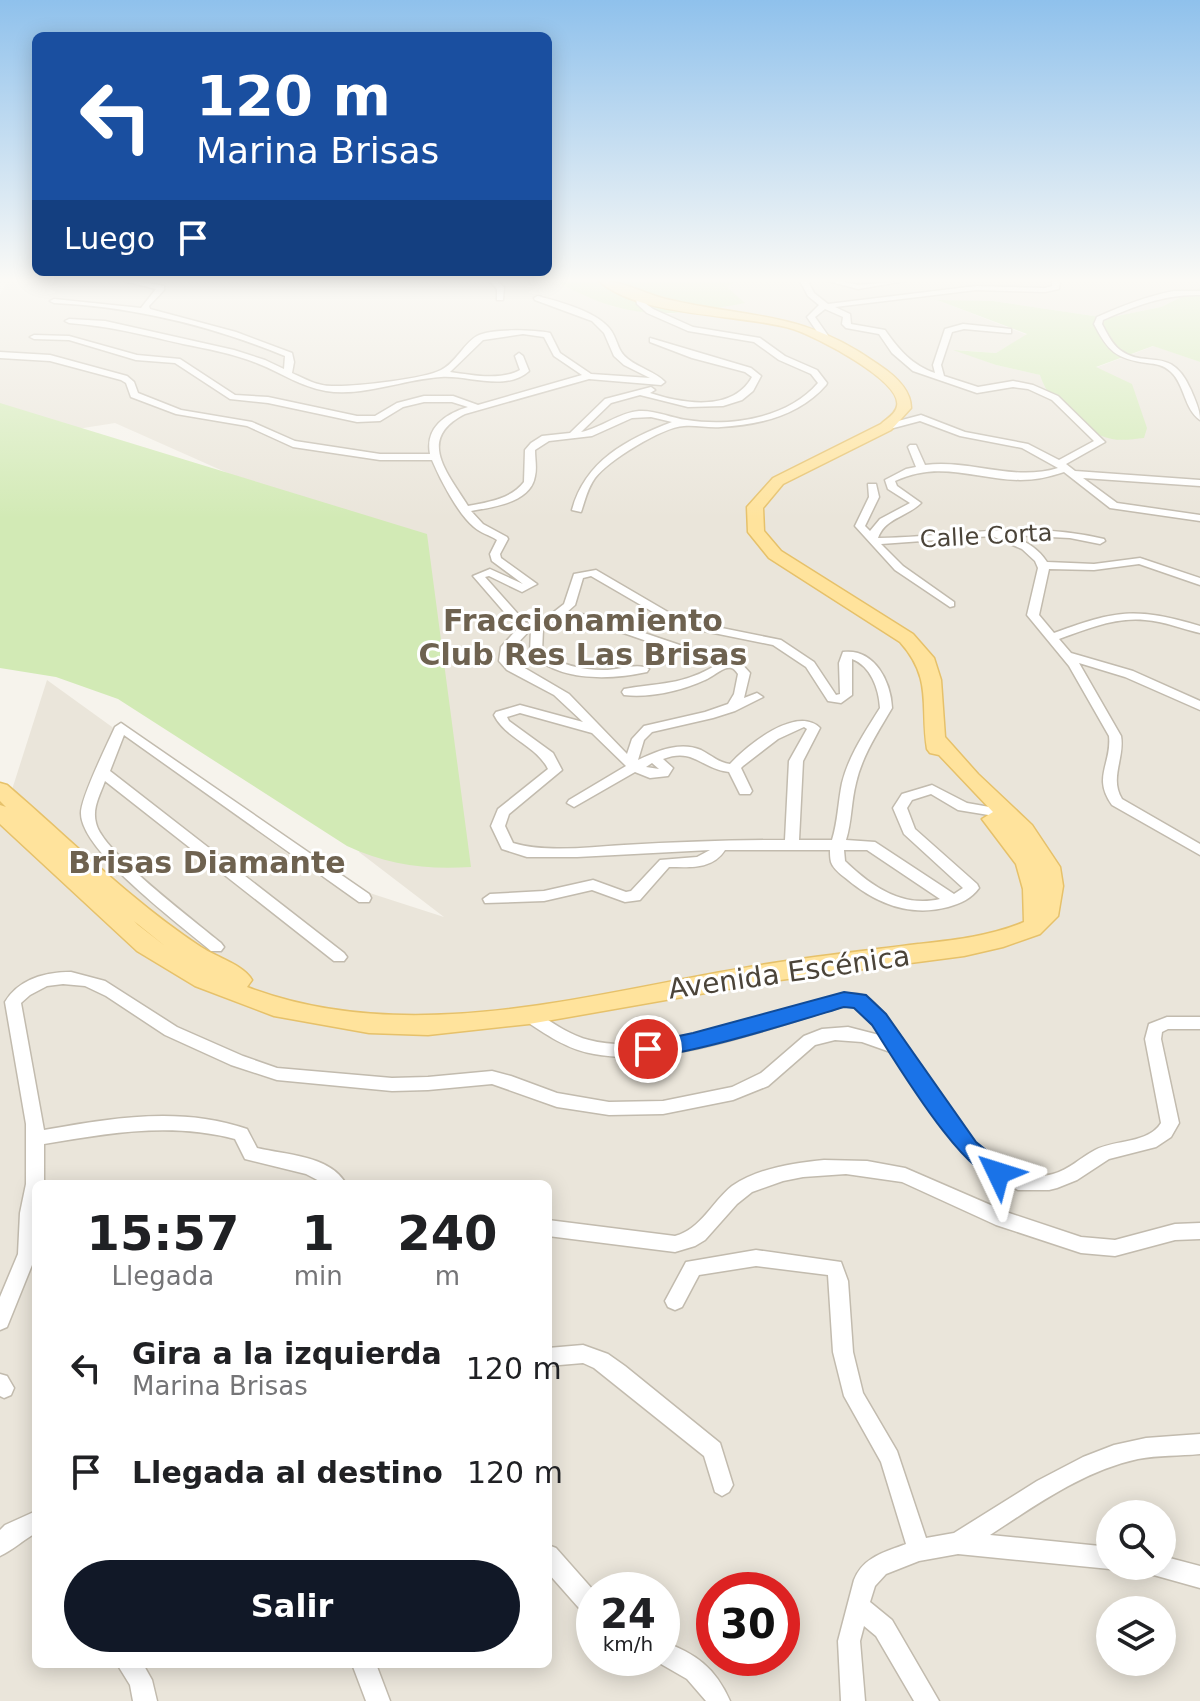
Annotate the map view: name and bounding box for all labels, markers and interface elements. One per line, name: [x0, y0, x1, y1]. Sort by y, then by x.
text: 120 m: [196, 63, 391, 128]
icon: left: [64, 64, 168, 168]
text: Marina Brisas: [196, 130, 439, 171]
icon: arrive: [171, 216, 215, 260]
text: Luego: [64, 221, 155, 256]
street label: Calle Corta: [919, 519, 1053, 553]
district label: Fraccionamiento Club Res Las Brisas: [419, 603, 747, 672]
district label: Brisas Diamante: [68, 845, 346, 880]
street label: Avenida Escénica: [666, 939, 912, 1006]
pin: [614, 1015, 682, 1083]
icon: arrive: [626, 1027, 670, 1071]
position arrow: [956, 1131, 1040, 1215]
text: 15:57: [86, 1205, 239, 1261]
text: 1: [302, 1205, 335, 1261]
text: 240: [397, 1205, 497, 1261]
text: Llegada: [112, 1261, 214, 1291]
text: min: [294, 1261, 343, 1291]
text: m: [435, 1261, 460, 1291]
text: Gira a la izquierda: [132, 1336, 442, 1371]
icon: left: [64, 1346, 108, 1390]
text: 120 m: [466, 1351, 562, 1386]
text: Marina Brisas: [132, 1371, 308, 1401]
icon: arrive: [64, 1450, 108, 1494]
text: Llegada al destino: [132, 1455, 443, 1490]
text: 120 m: [467, 1455, 563, 1490]
map controls: [1096, 1500, 1176, 1676]
button: search: [1096, 1500, 1176, 1580]
button: Salir: [64, 1560, 520, 1652]
speed limit sign: 30: [696, 1572, 800, 1676]
text: 24: [600, 1591, 656, 1637]
button: layers: [1096, 1596, 1176, 1676]
text: km/h: [603, 1632, 653, 1656]

